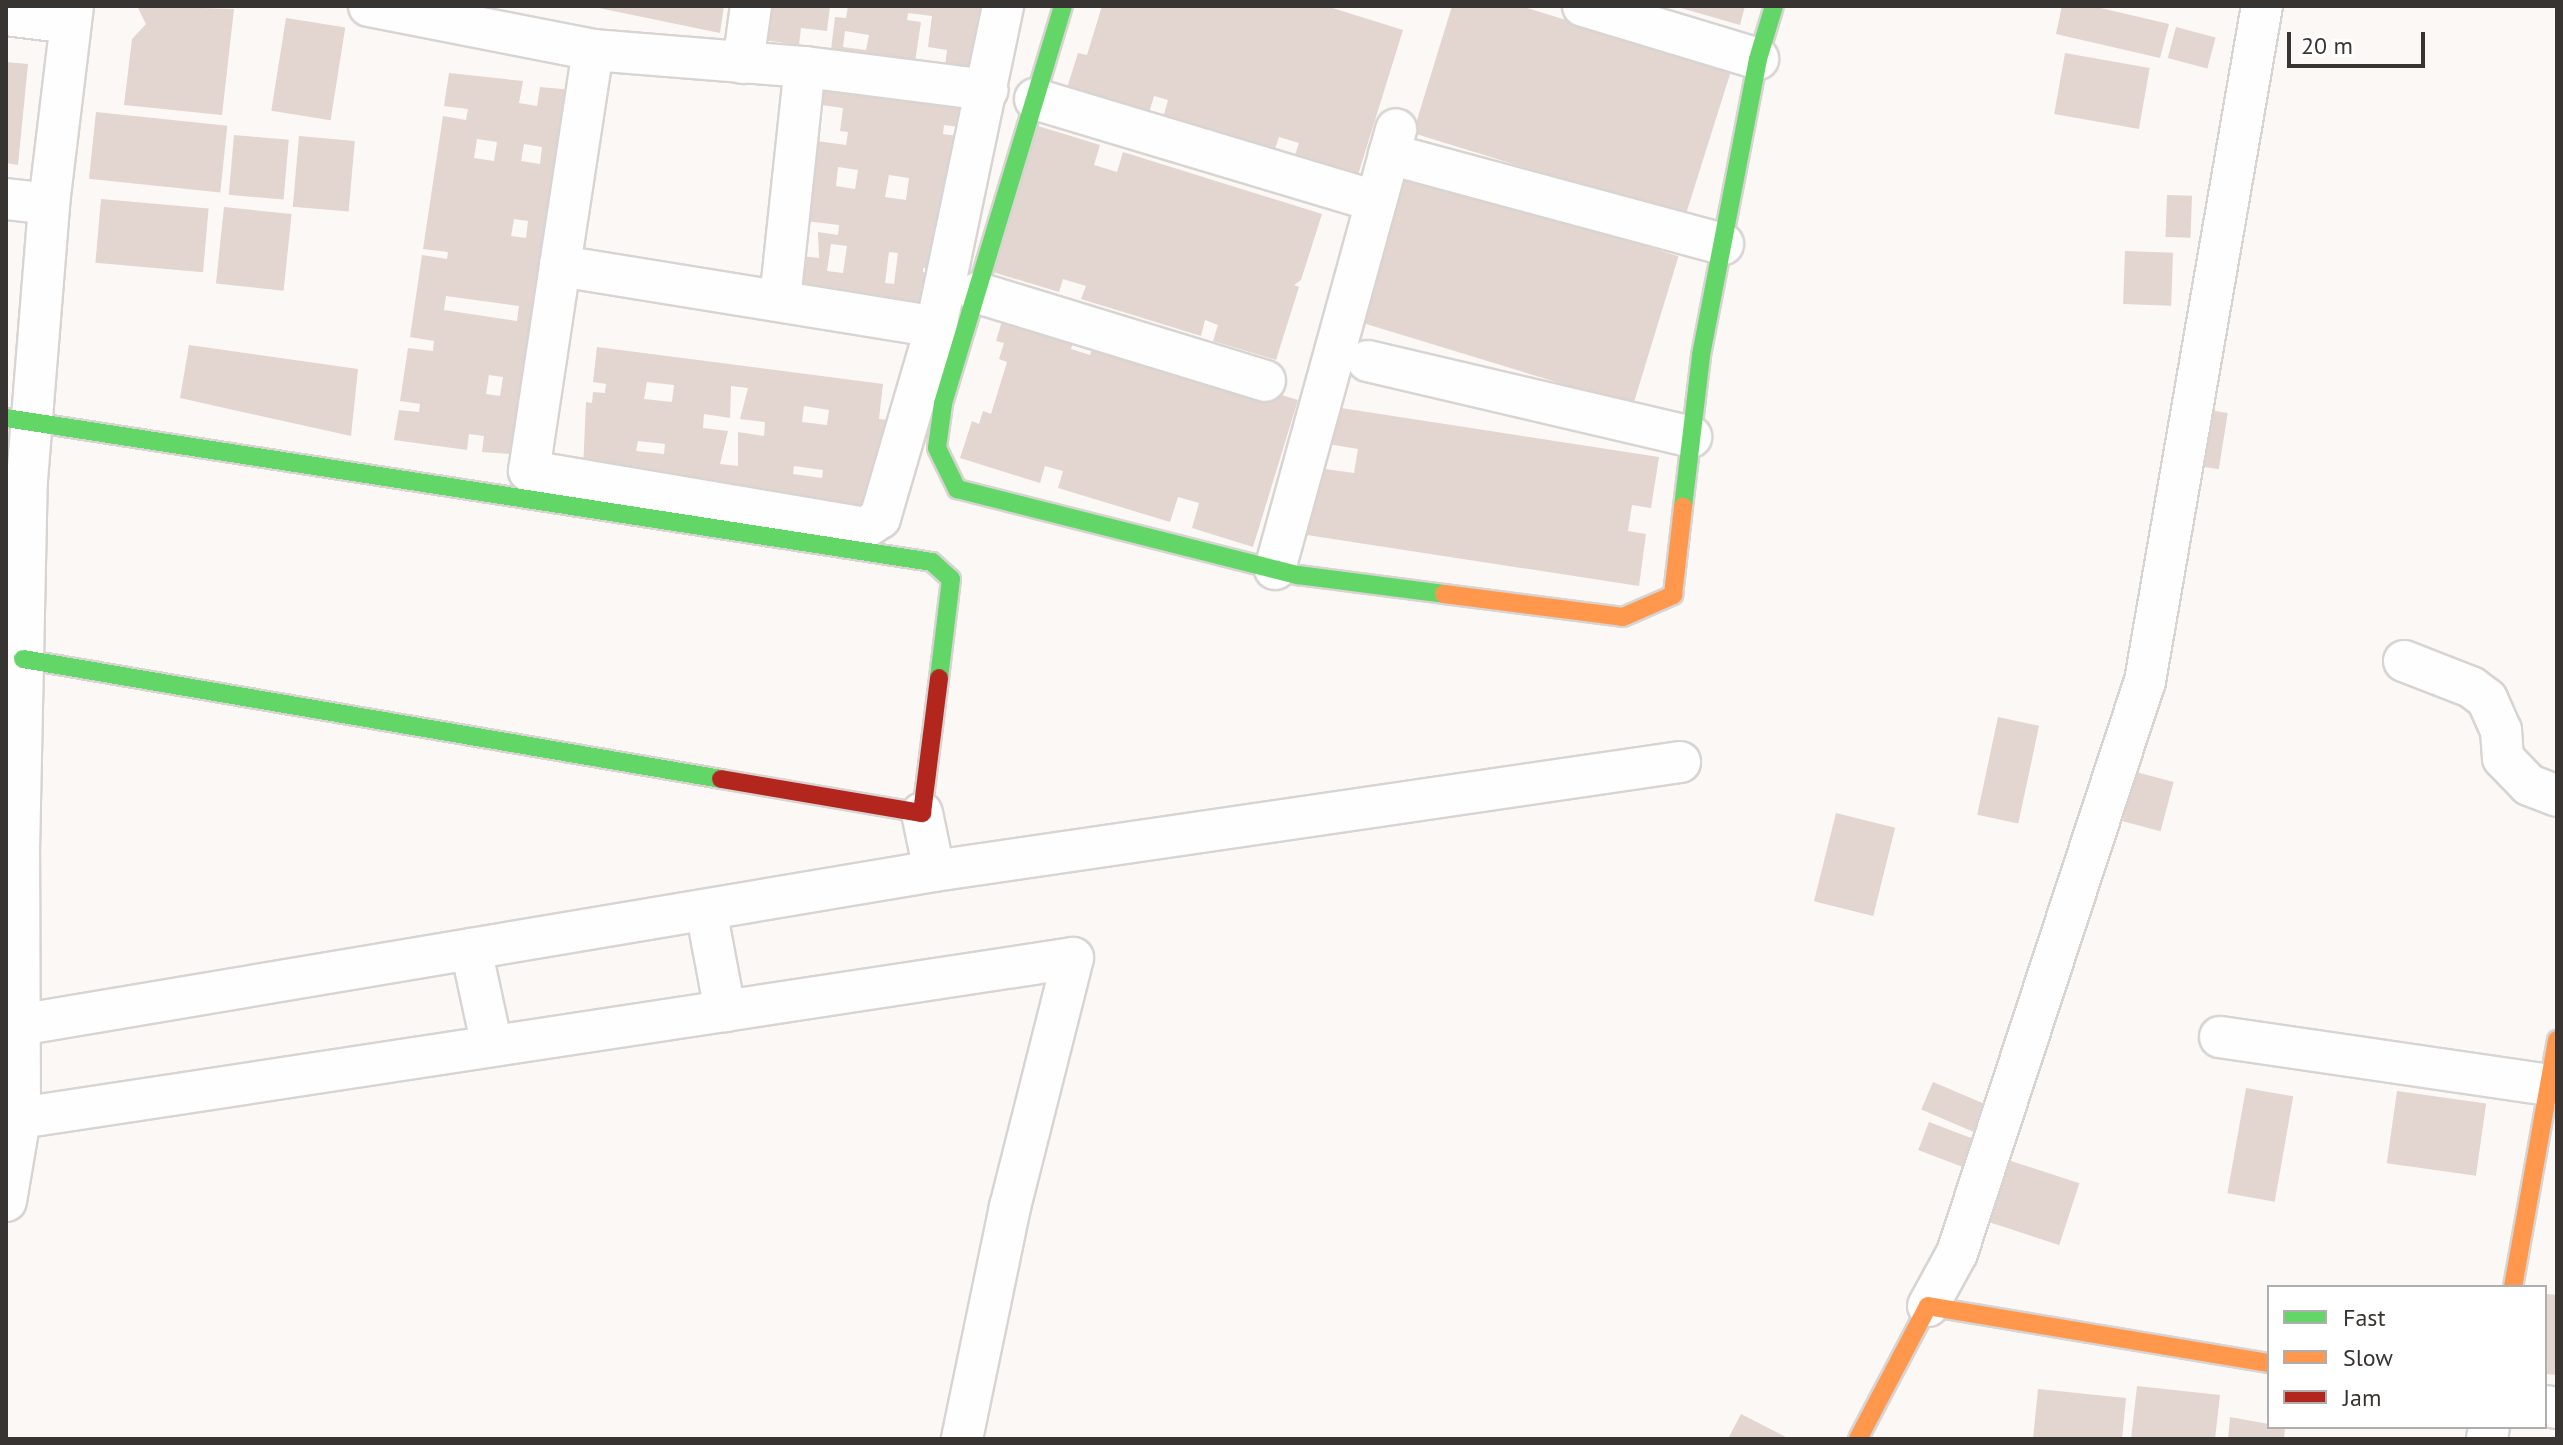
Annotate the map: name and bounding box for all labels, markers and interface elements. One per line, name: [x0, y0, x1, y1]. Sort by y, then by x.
scale bar: [2291, 16, 2429, 66]
text: 20 m: [2301, 30, 2353, 61]
legend: [2267, 1285, 2547, 1429]
text: Fast: [2343, 1302, 2386, 1333]
text: Slow: [2343, 1342, 2393, 1373]
text: Jam: [2343, 1382, 2381, 1413]

